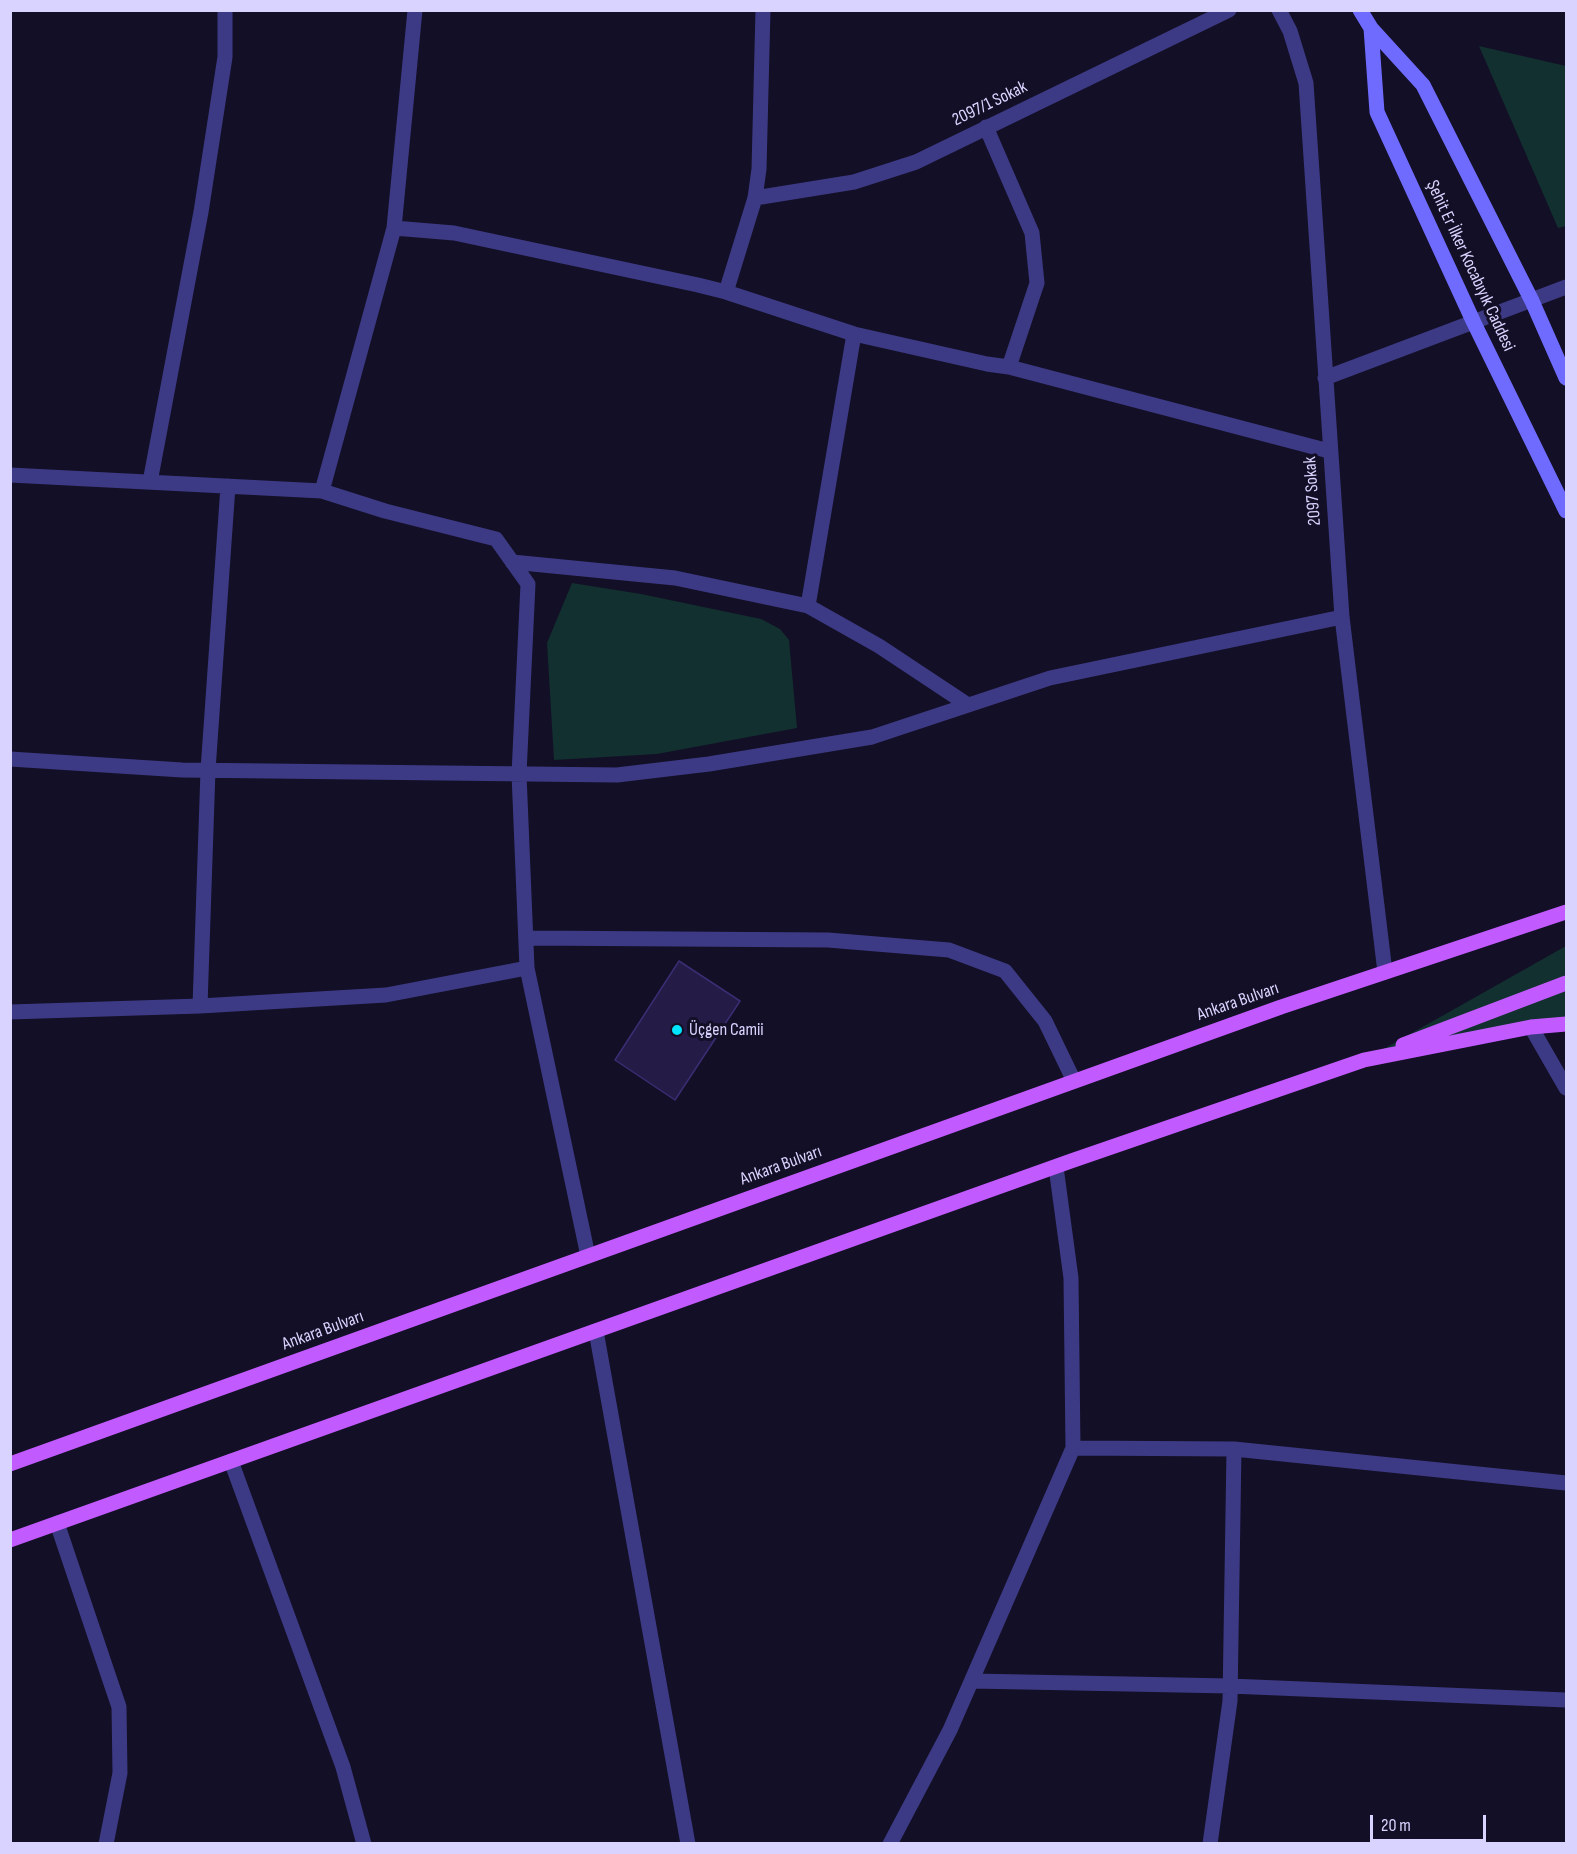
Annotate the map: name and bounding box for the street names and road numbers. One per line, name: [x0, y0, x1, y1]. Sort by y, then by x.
street label: 2097/1 Sokak: [949, 77, 1031, 131]
street label: Şehit Er İlker Kocabıyık Caddesi: [1421, 177, 1519, 355]
street label: 2097 Sokak: [1300, 456, 1326, 526]
street label: Ankara Bulvarı: [1194, 978, 1282, 1026]
street label: Ankara Bulvarı: [737, 1141, 825, 1191]
street label: Ankara Bulvarı: [279, 1306, 367, 1356]

